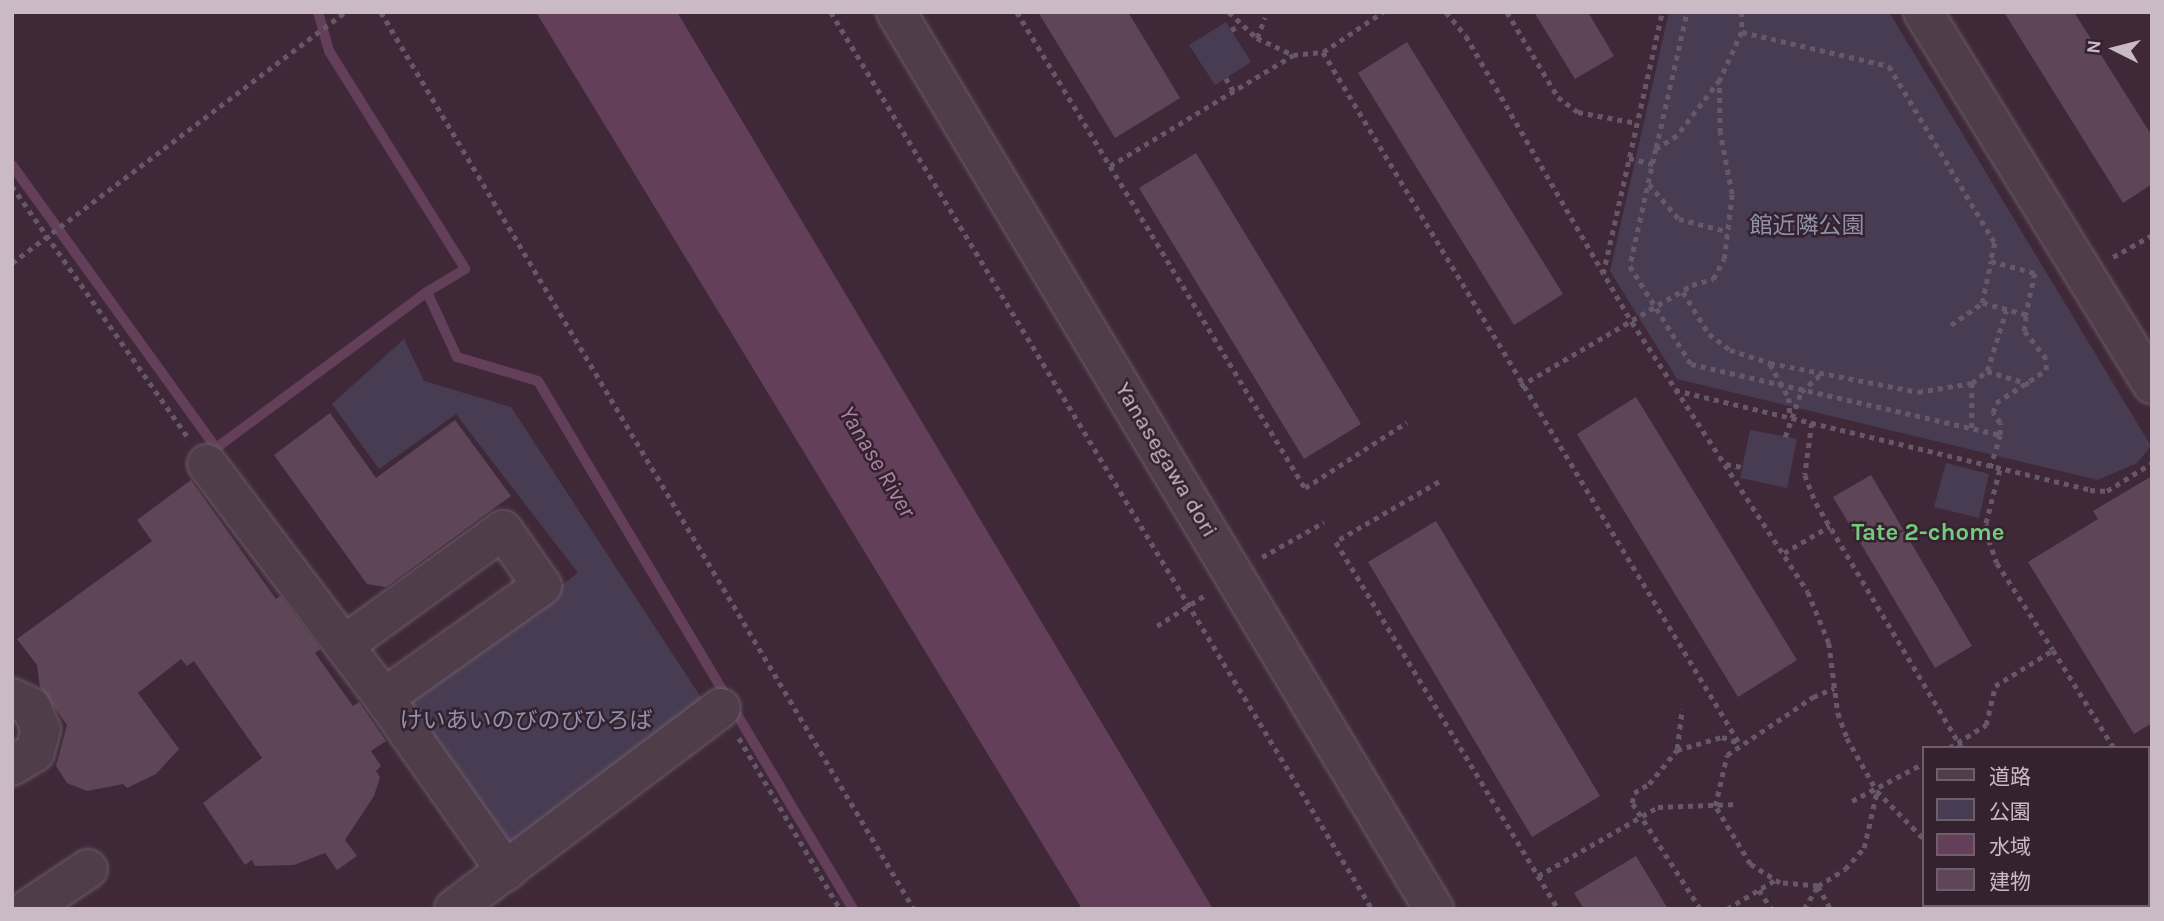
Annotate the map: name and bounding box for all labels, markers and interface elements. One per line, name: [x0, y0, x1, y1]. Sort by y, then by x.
north arrow: [2080, 14, 2150, 84]
text: N: [2082, 39, 2106, 55]
park label: 館近隣公園: [1750, 212, 1864, 240]
street label: Yanasegawa dori: [1109, 377, 1223, 543]
water label: Yanase River: [832, 401, 922, 523]
district label: Tate 2-chome: [1852, 519, 2004, 547]
park label: けいあいのびのびひろば: [400, 707, 652, 735]
legend: [1923, 746, 2150, 907]
text: 道路: [1989, 765, 2031, 789]
text: 公園: [1989, 800, 2031, 824]
text: 水域: [1989, 835, 2031, 859]
text: 建物: [1989, 870, 2031, 894]

